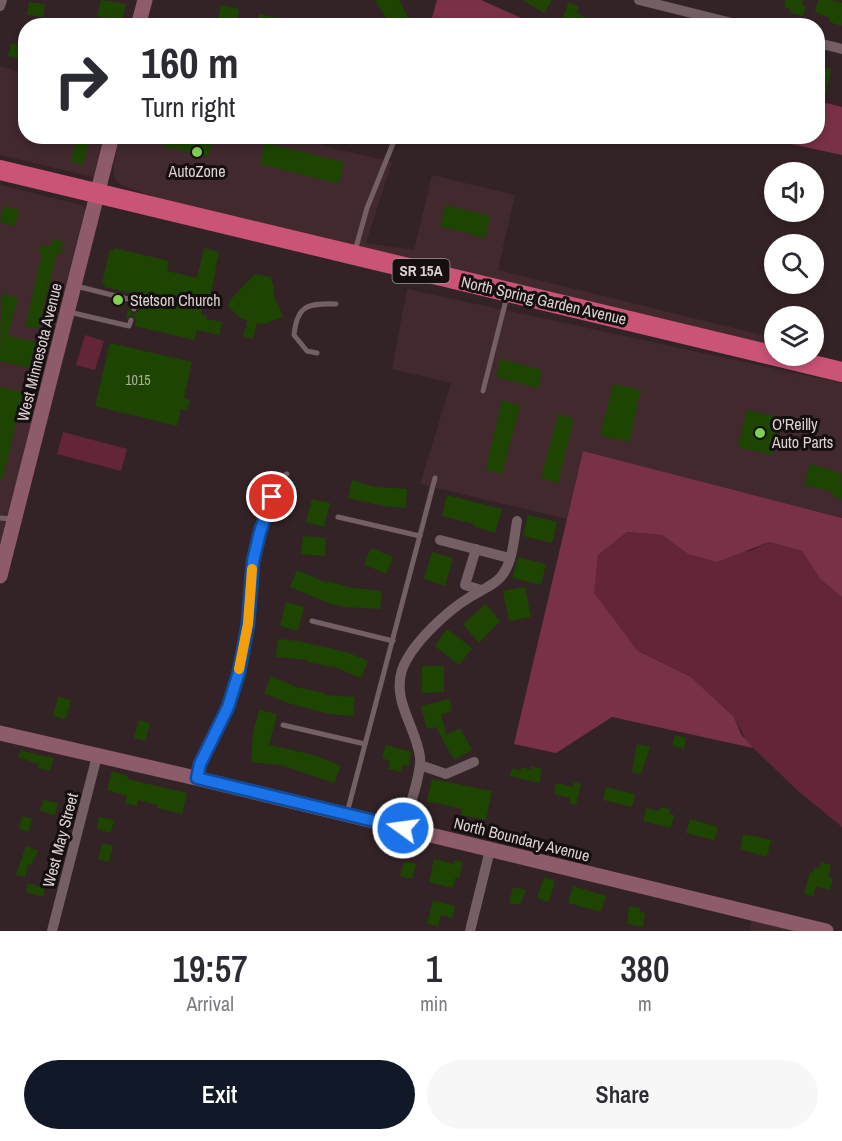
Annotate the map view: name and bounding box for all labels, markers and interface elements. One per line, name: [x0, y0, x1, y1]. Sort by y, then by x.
text: 160 m: [141, 35, 239, 91]
icon: right: [42, 42, 120, 120]
text: Turn right: [141, 89, 235, 125]
marker: AutoZone: [190, 145, 204, 159]
place label: AutoZone: [168, 160, 225, 182]
map controls: [764, 162, 824, 366]
button: sound: [764, 162, 824, 222]
button: search: [764, 234, 824, 294]
road number: SR 15A: [392, 259, 450, 283]
street label: North Spring Garden Avenue: [459, 270, 629, 330]
street label: West Minnesota Avenue: [11, 281, 67, 423]
place label: Stetson Church: [130, 289, 220, 311]
marker: Stetson Church: [111, 293, 125, 307]
button: layers: [764, 306, 824, 366]
house number: 1015: [125, 371, 151, 389]
place label: O'Reilly Auto Parts: [771, 413, 833, 453]
marker: O'Reilly Auto Parts: [753, 426, 767, 440]
pin: [246, 471, 297, 522]
icon: arrive: [255, 480, 288, 513]
street label: West May Street: [37, 790, 83, 890]
position arrow: [371, 796, 435, 860]
street label: North Boundary Avenue: [452, 812, 592, 866]
text: 19:57: [173, 945, 248, 993]
text: 1: [426, 945, 442, 993]
text: 380: [620, 945, 669, 993]
text: Arrival: [186, 990, 234, 1017]
text: min: [420, 990, 448, 1017]
text: m: [638, 990, 652, 1017]
button: Exit: [24, 1060, 415, 1129]
button: Share: [427, 1060, 818, 1129]

